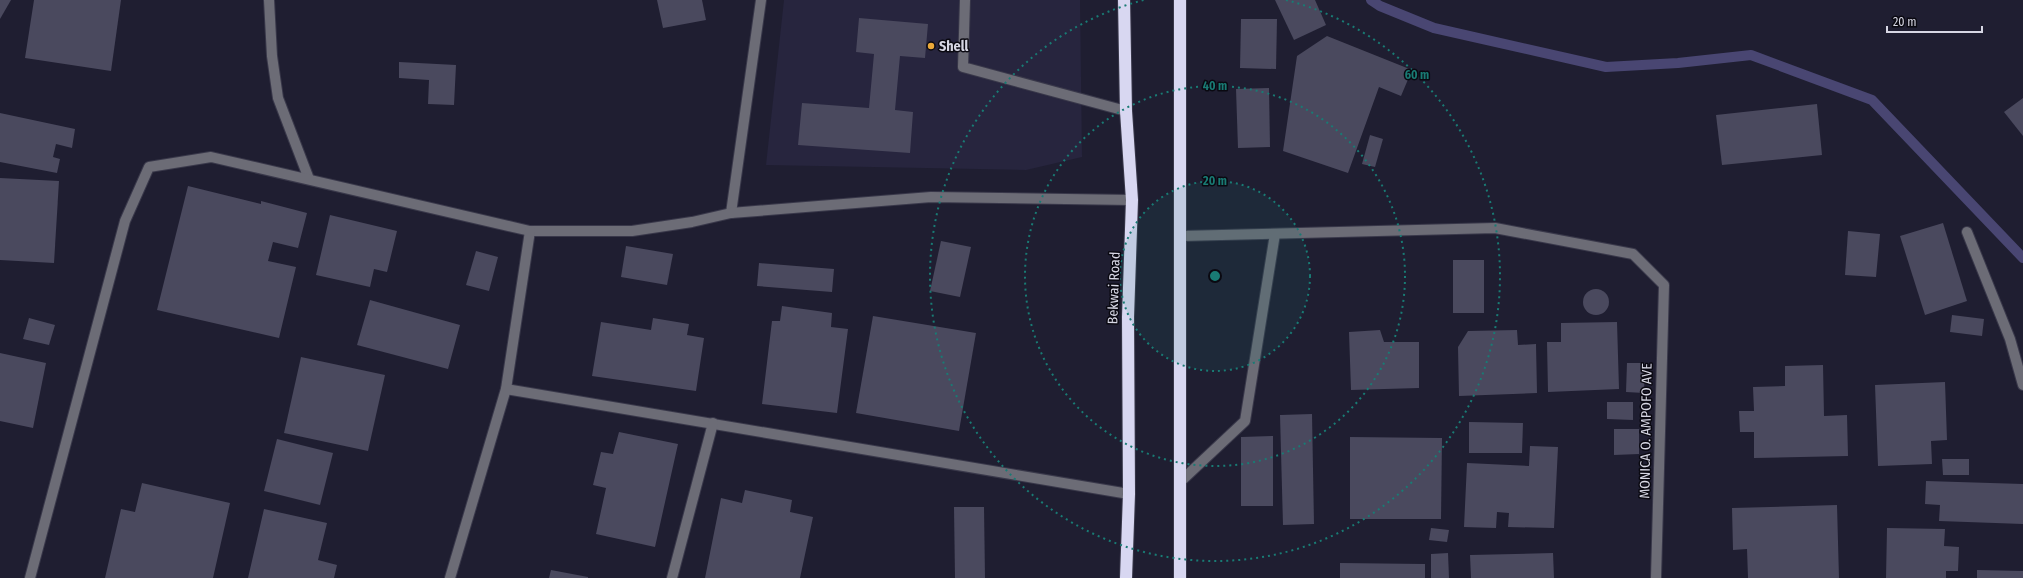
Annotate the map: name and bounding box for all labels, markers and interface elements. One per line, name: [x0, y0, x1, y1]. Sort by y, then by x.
scale bar: [1887, 8, 1982, 34]
text: 20 m: [1893, 15, 1917, 29]
place label: Shell: [939, 38, 969, 55]
marker: Shell: [926, 41, 936, 51]
text: 60 m: [1405, 68, 1429, 82]
text: 40 m: [1203, 79, 1227, 93]
text: 20 m: [1202, 174, 1227, 188]
street label: Bekwai Road: [1104, 251, 1124, 325]
centre of rings: [1208, 269, 1222, 283]
street label: MONICA O. AMPOFO AVE: [1636, 363, 1656, 499]

